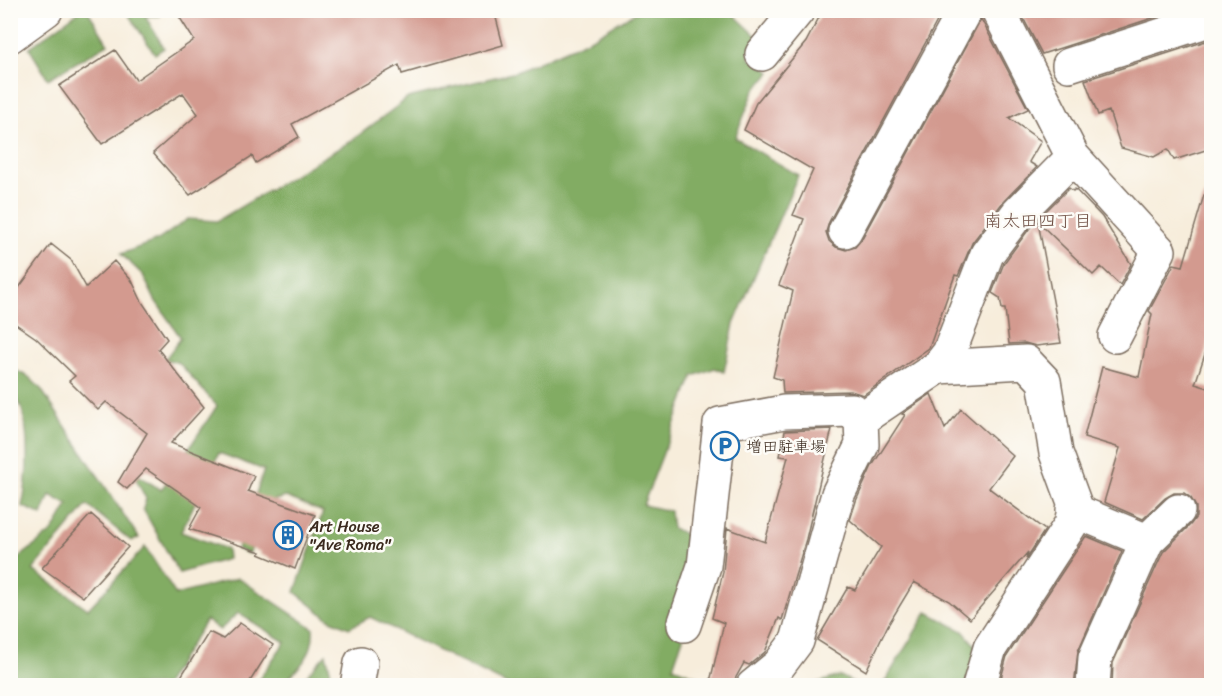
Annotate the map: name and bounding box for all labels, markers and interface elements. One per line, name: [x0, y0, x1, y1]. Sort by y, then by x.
district label: 南太田四丁目: [984, 205, 1092, 237]
parking icon: 増田駐車場: [709, 430, 741, 462]
place label: 増田駐車場: [746, 432, 826, 461]
place label: Art House "Ave Roma": [308, 512, 392, 559]
building icon: Art House "Ave Roma": [272, 519, 304, 551]

